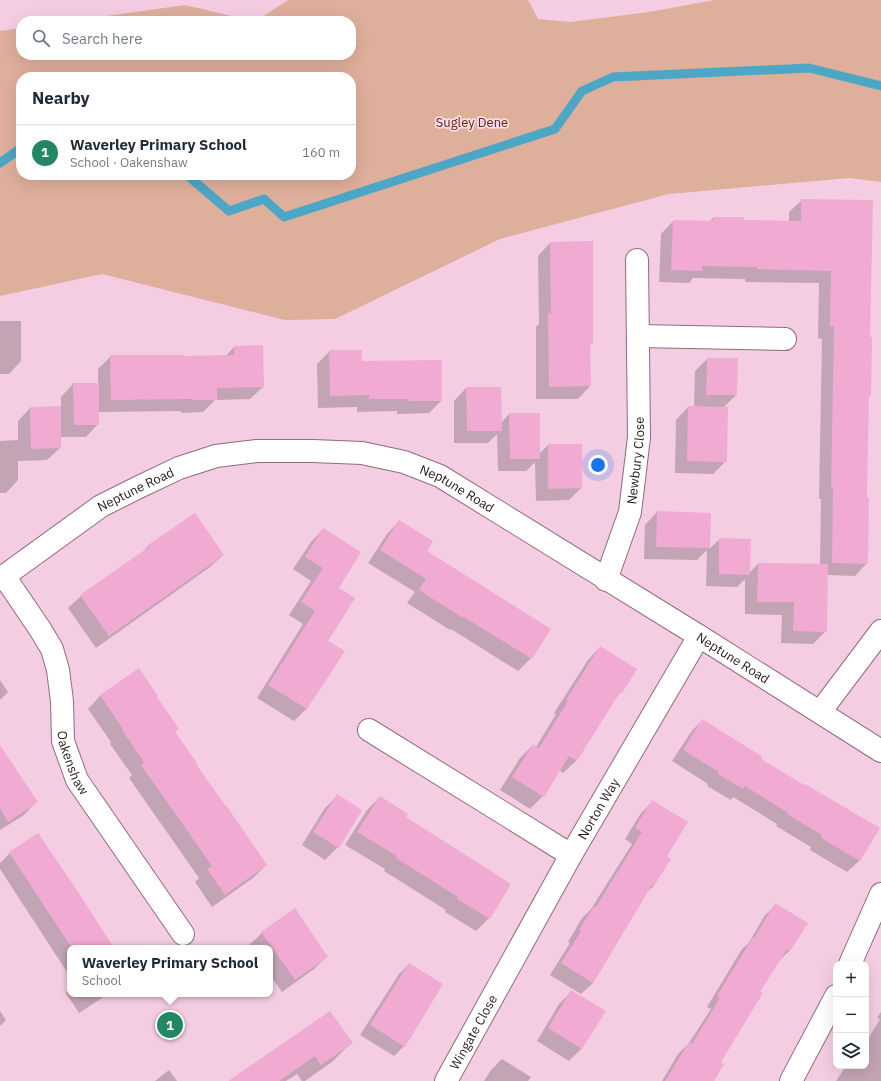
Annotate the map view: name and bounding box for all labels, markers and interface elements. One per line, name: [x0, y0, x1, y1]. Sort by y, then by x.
search box: [16, 16, 356, 60]
icon: search: [30, 27, 52, 49]
text: Search here: [62, 29, 142, 48]
text: Nearby: [32, 87, 90, 109]
park label: Sugley Dene: [436, 114, 508, 131]
text: Waverley Primary School: [70, 135, 247, 154]
text: 1: [41, 144, 49, 161]
text: 160 m: [302, 144, 340, 161]
text: School · Oakenshaw: [70, 154, 188, 171]
street label: Newbury Close: [623, 417, 648, 505]
your location: [588, 455, 608, 475]
street label: Neptune Road: [417, 461, 497, 516]
street label: Neptune Road: [94, 464, 177, 516]
street label: Neptune Road: [693, 629, 773, 687]
street label: Oakenshaw: [54, 730, 93, 798]
street label: Norton Way: [574, 775, 623, 843]
popup: [67, 945, 273, 997]
text: Waverley Primary School: [82, 953, 258, 972]
map controls: [833, 961, 869, 1069]
button: +: [833, 961, 869, 997]
text: School: [82, 972, 121, 989]
street label: Wingate Close: [446, 992, 501, 1073]
button: −: [833, 997, 869, 1033]
pin: 1: [157, 1010, 183, 1040]
button: layers: [833, 1033, 869, 1069]

